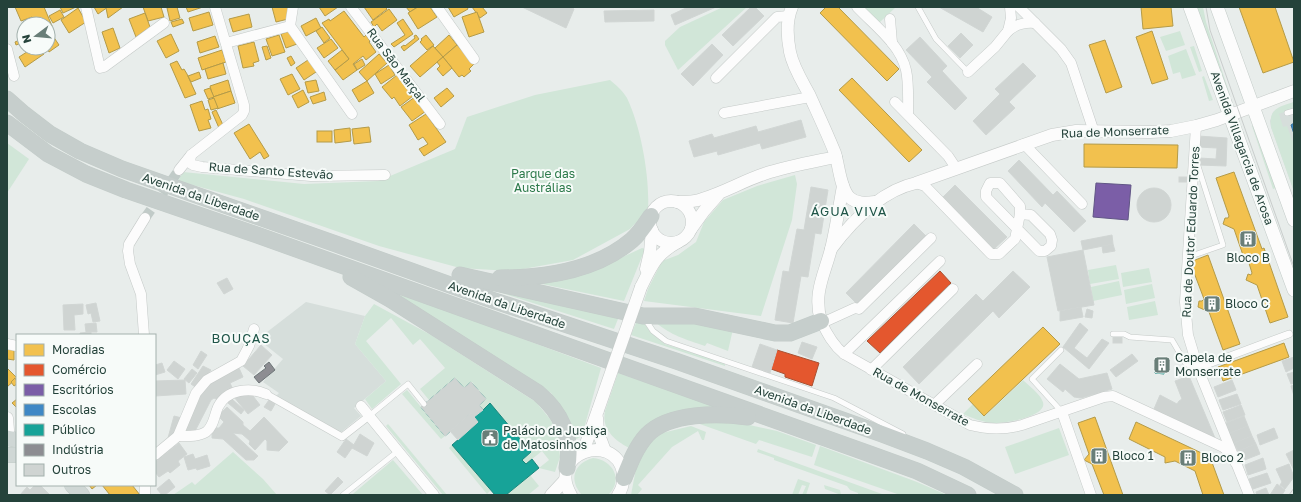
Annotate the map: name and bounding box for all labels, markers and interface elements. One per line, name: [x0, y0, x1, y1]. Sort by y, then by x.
north arrow: [16, 16, 56, 56]
street label: Rua São Marçal: [364, 25, 429, 105]
text: N: [19, 33, 33, 45]
street label: Avenida Villagarcia de Arosa: [1208, 69, 1277, 227]
street label: Rua de Monserrate: [1061, 122, 1169, 141]
street label: Rua de Doutor Eduardo Torres: [1179, 146, 1202, 318]
street label: Rua de Santo Estevão: [208, 159, 334, 182]
park label: Parque das Austrálias: [511, 166, 575, 195]
street label: Avenida da Liberdade: [141, 169, 262, 224]
district label: ÁGUA VIVA: [811, 203, 887, 219]
building icon: Bloco B: [1238, 229, 1258, 249]
place label: Bloco B: [1226, 250, 1270, 265]
street label: Avenida da Liberdade: [447, 277, 568, 332]
building icon: Bloco C: [1202, 294, 1222, 314]
place label: Bloco C: [1225, 296, 1269, 311]
district label: BOUÇAS: [211, 330, 271, 346]
legend: [16, 334, 156, 486]
text: Moradias: [52, 342, 105, 357]
place label: Capela de Monserrate: [1175, 350, 1241, 379]
building icon: Capela de Monserrate: [1152, 355, 1172, 375]
text: Comércio: [52, 362, 106, 377]
street label: Rua de Monserrate: [870, 364, 972, 429]
street label: Avenida da Liberdade: [753, 381, 874, 438]
text: Escritórios: [52, 382, 114, 397]
text: Escolas: [52, 402, 96, 417]
text: Público: [52, 422, 95, 437]
place label: Palácio da Justiça de Matosinhos: [503, 423, 607, 452]
public building icon: Palácio da Justiça de Matosinhos: [480, 428, 500, 448]
text: Indústria: [52, 442, 104, 457]
building icon: Bloco 1: [1089, 446, 1109, 466]
place label: Bloco 1: [1112, 448, 1154, 463]
building icon: Bloco 2: [1178, 448, 1198, 468]
place label: Bloco 2: [1201, 450, 1244, 465]
text: Outros: [52, 462, 91, 477]

